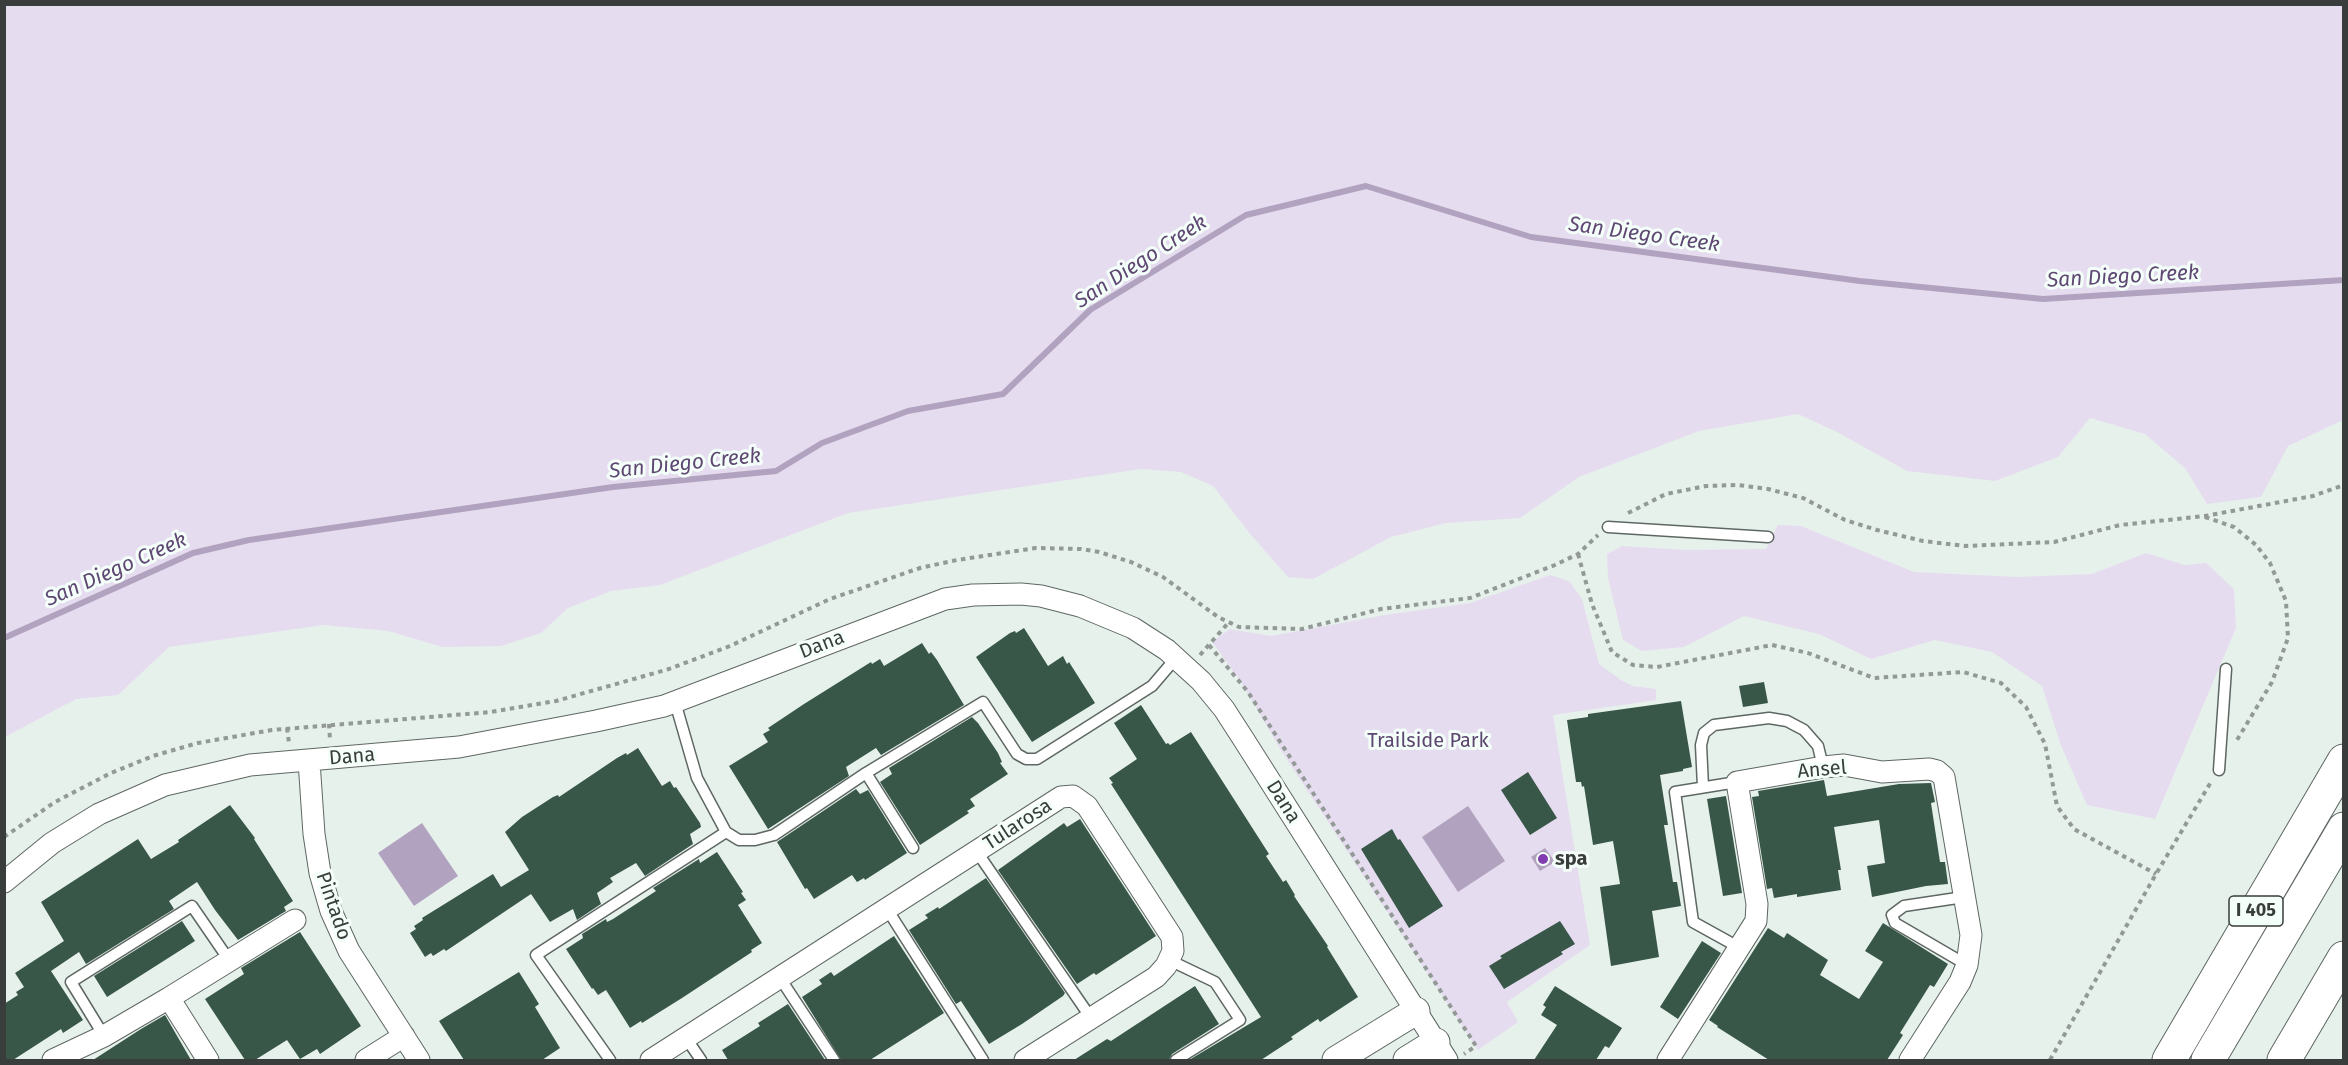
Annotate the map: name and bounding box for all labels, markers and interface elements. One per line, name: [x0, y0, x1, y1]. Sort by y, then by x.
water label: San Diego Creek: [1070, 210, 1212, 314]
water label: San Diego Creek: [1567, 212, 1721, 258]
water label: San Diego Creek: [2046, 260, 2200, 294]
water label: San Diego Creek: [608, 444, 762, 484]
water label: San Diego Creek: [41, 527, 191, 613]
street label: Dana: [796, 626, 848, 664]
park label: Trailside Park: [1367, 729, 1489, 753]
street label: Dana: [328, 743, 376, 771]
street label: Ansel: [1796, 756, 1848, 784]
street label: Dana: [1261, 776, 1305, 828]
street label: Tularosa: [979, 794, 1057, 856]
place label: spa: [1555, 847, 1587, 871]
marker: spa: [1536, 852, 1550, 866]
street label: Pintado: [310, 869, 356, 943]
road number: I 405: [2229, 896, 2283, 926]

